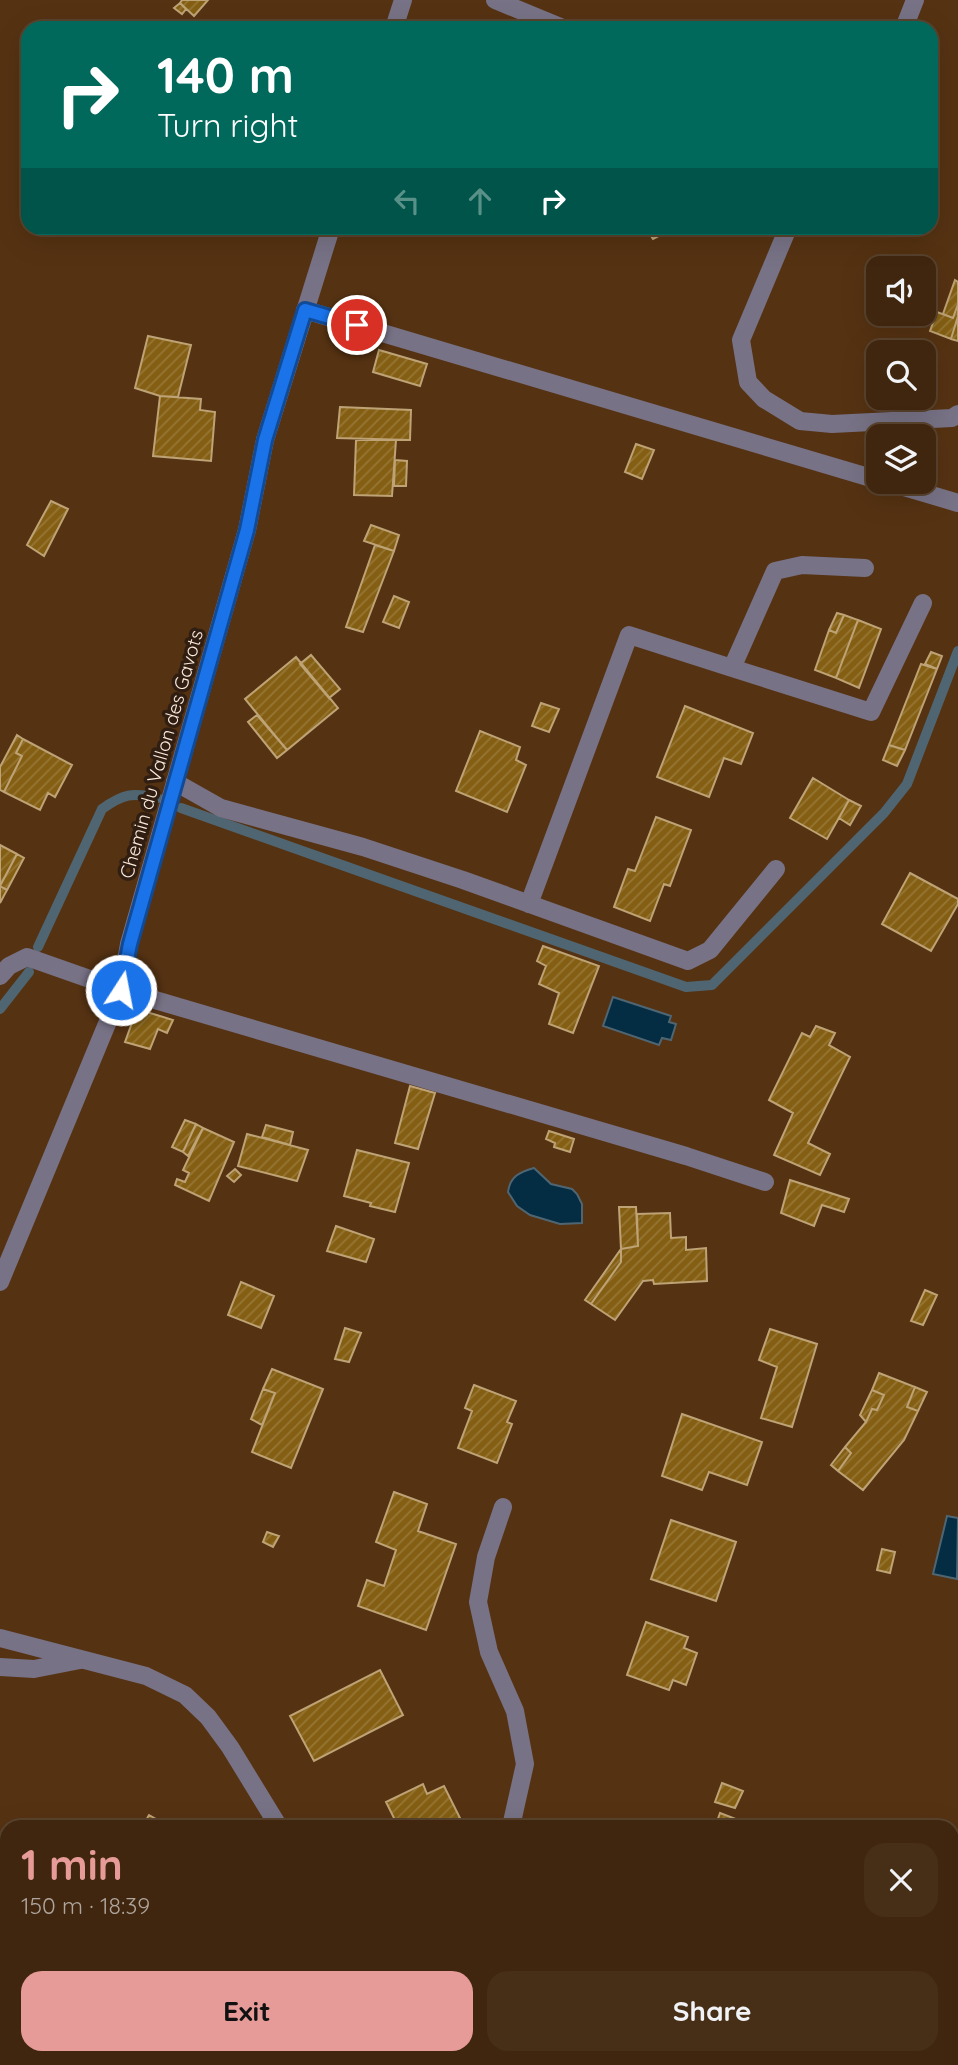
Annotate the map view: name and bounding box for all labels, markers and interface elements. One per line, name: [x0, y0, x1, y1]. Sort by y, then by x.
text: 140 m: [157, 44, 294, 105]
icon: right: [42, 49, 133, 140]
text: Turn right: [157, 105, 298, 145]
icon: left: [388, 182, 426, 220]
icon: ahead: [461, 182, 499, 220]
icon: right: [534, 182, 572, 220]
map controls: [866, 256, 936, 494]
button: sound: [866, 256, 936, 326]
pin: [327, 295, 387, 355]
icon: arrive: [338, 306, 376, 344]
button: search: [866, 340, 936, 410]
button: layers: [866, 424, 936, 494]
street label: Chemin du Vallon des Gavots: [114, 627, 208, 881]
position arrow: [84, 953, 158, 1027]
text: 1 min: [21, 1838, 123, 1891]
button: close: [864, 1843, 938, 1917]
text: 150 m · 18:39: [21, 1891, 150, 1920]
button: Exit: [21, 1971, 473, 2051]
button: Share: [487, 1971, 938, 2051]

